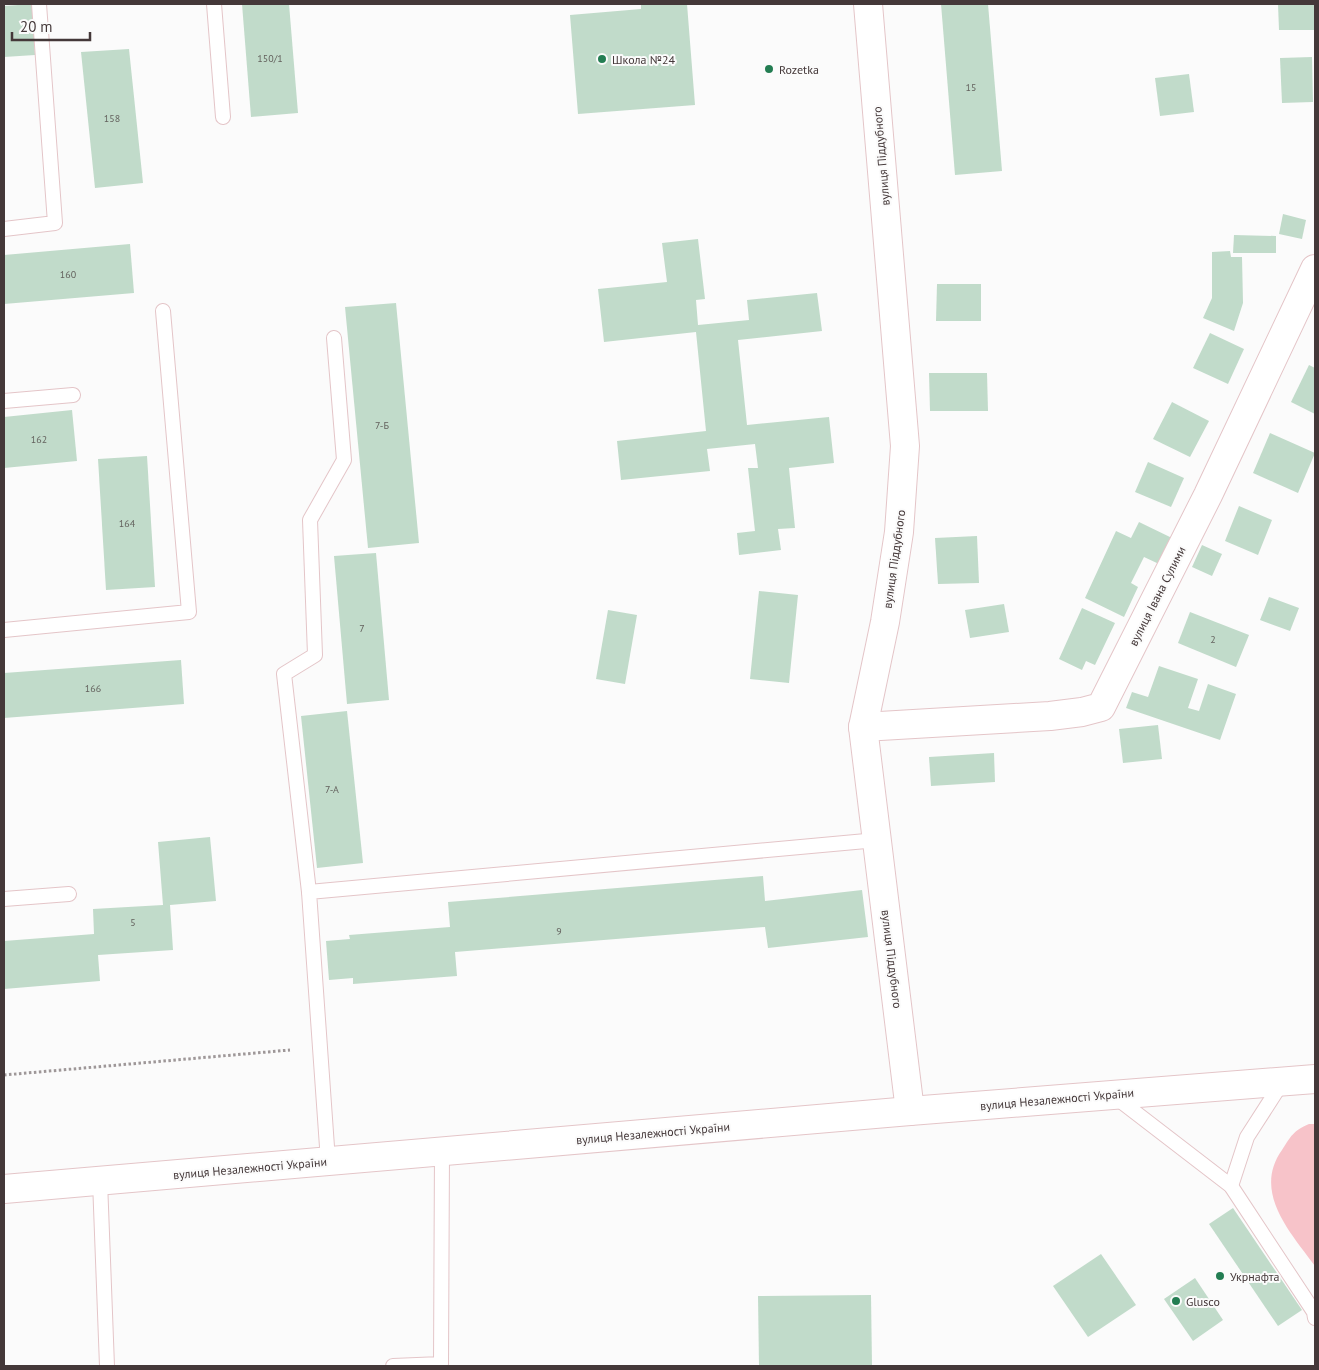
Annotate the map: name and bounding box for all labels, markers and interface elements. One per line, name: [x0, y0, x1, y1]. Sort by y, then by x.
scale bar: [12, 10, 90, 42]
text: 20 m: [20, 17, 53, 36]
house number: 150/1: [257, 52, 283, 65]
place label: Школа №24: [612, 52, 675, 67]
marker: Школа №24: [596, 53, 608, 65]
place label: Rozetka: [779, 62, 819, 77]
marker: Rozetka: [763, 63, 775, 75]
house number: 15: [966, 81, 976, 94]
street label: вулиця Піддубного: [869, 106, 893, 206]
house number: 158: [104, 112, 120, 125]
house number: 160: [60, 268, 77, 281]
house number: 7-Б: [375, 419, 389, 432]
house number: 162: [31, 433, 47, 446]
street label: вулиця Піддубного: [880, 509, 908, 609]
house number: 164: [119, 517, 136, 530]
street label: вулиця Івана Сулими: [1125, 544, 1189, 648]
house number: 7: [359, 622, 365, 635]
house number: 2: [1210, 633, 1216, 646]
house number: 166: [85, 682, 101, 695]
house number: 7-А: [325, 783, 339, 796]
street label: вулиця Піддубного: [878, 909, 906, 1009]
house number: 5: [130, 916, 136, 929]
house number: 9: [556, 925, 562, 938]
street label: вулиця Незалежності України: [979, 1085, 1135, 1113]
street label: вулиця Незалежності України: [575, 1119, 731, 1147]
street label: вулиця Незалежності України: [172, 1154, 328, 1182]
place label: Укрнафта: [1230, 1269, 1279, 1284]
marker: Укрнафта: [1214, 1270, 1226, 1282]
place label: Glusco: [1186, 1294, 1220, 1309]
marker: Glusco: [1170, 1295, 1182, 1307]

